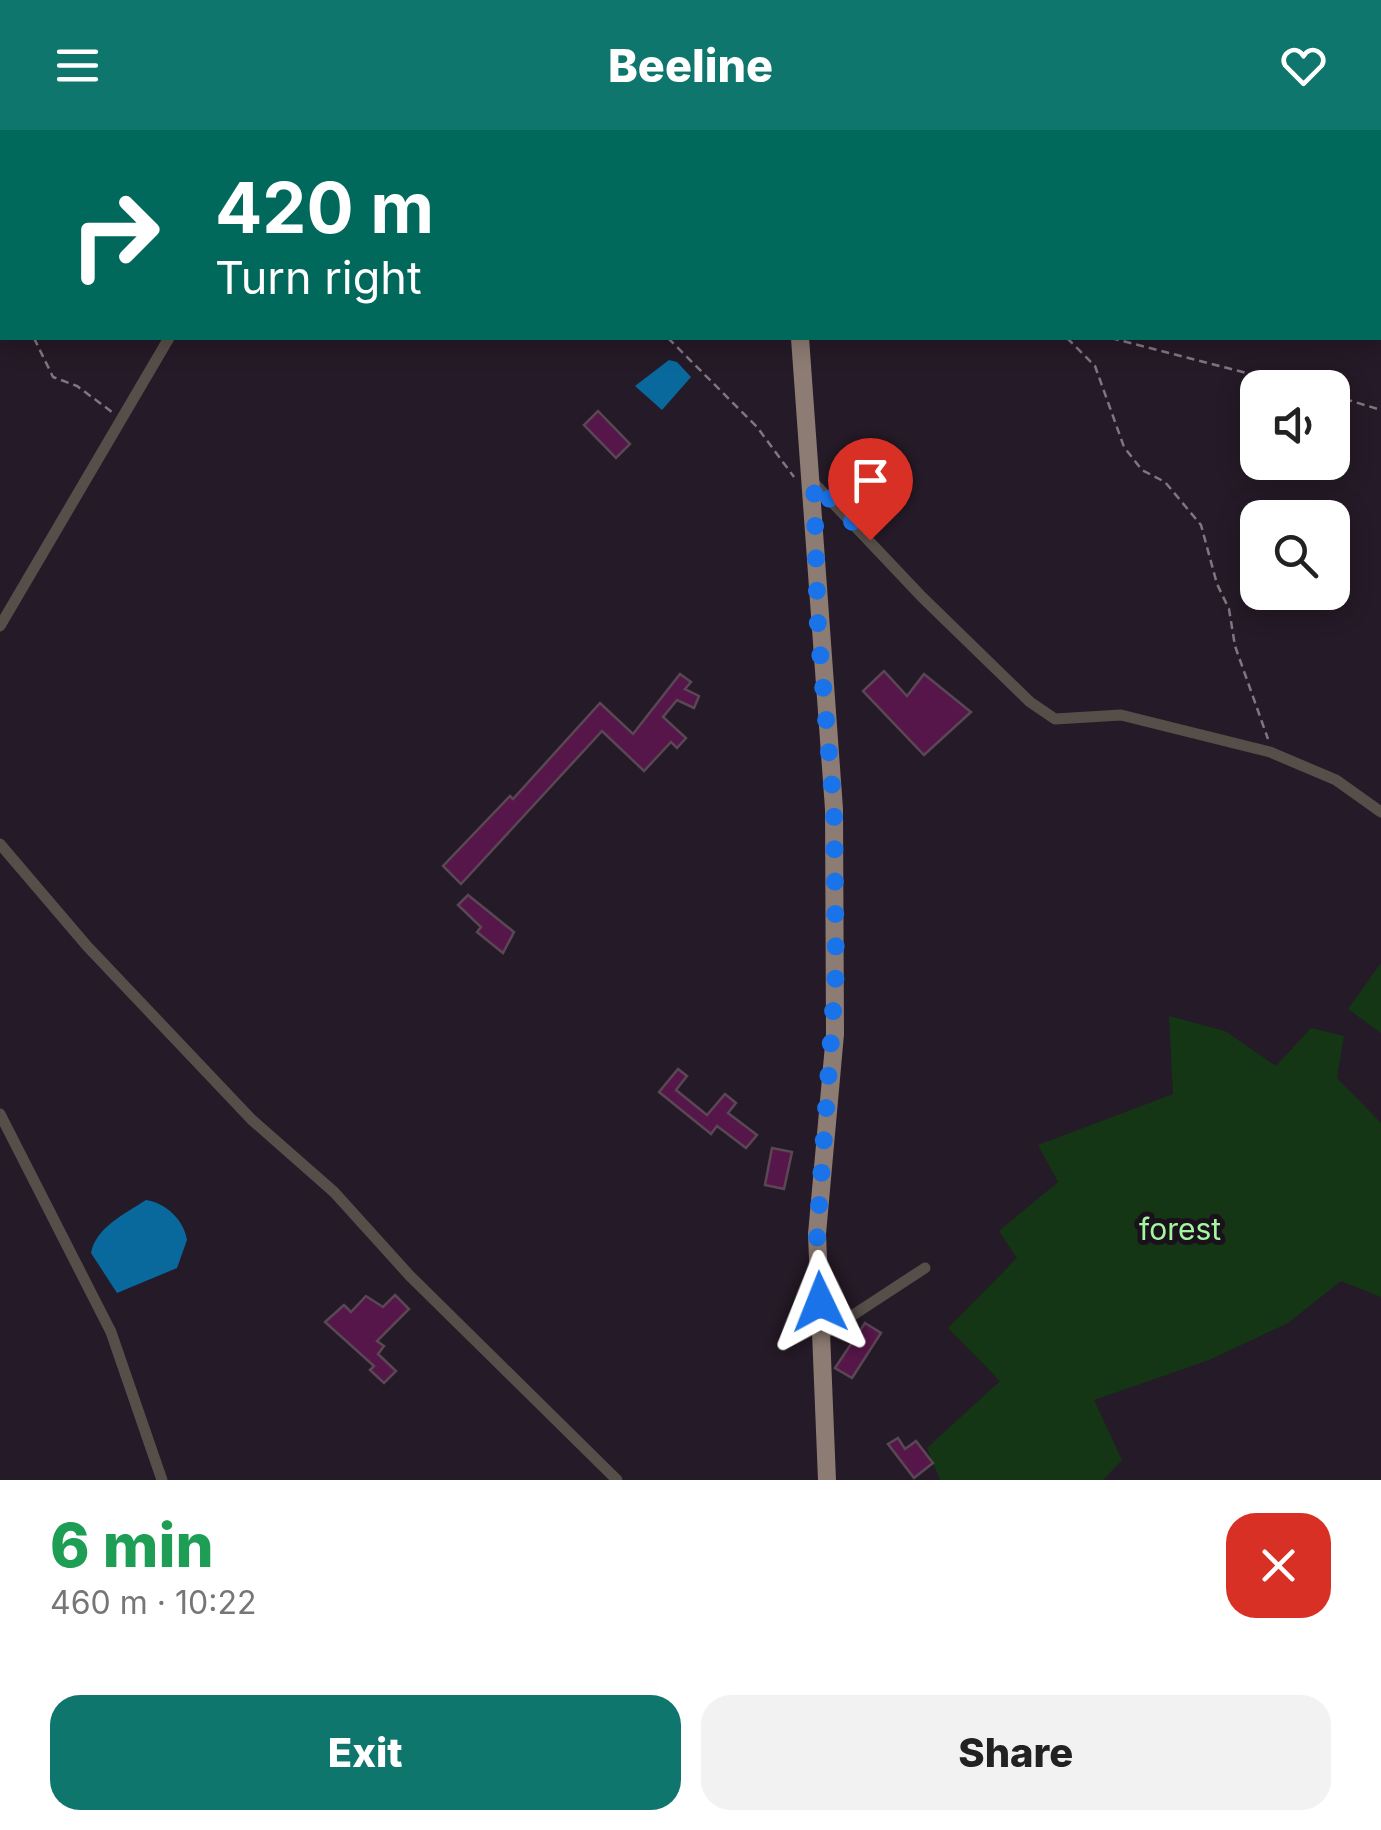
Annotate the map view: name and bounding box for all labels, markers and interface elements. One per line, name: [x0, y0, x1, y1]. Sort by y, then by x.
icon: menu: [50, 38, 105, 93]
text: Beeline: [608, 38, 773, 93]
icon: heart: [1276, 38, 1331, 93]
text: 420 m: [215, 165, 434, 250]
icon: right: [50, 170, 180, 300]
text: Turn right: [215, 250, 422, 305]
map controls: [1240, 370, 1350, 610]
button: sound: [1240, 370, 1350, 480]
pin: [828, 438, 913, 541]
icon: arrive: [843, 453, 898, 508]
button: search: [1240, 500, 1350, 610]
park label: forest: [1139, 1211, 1221, 1247]
position arrow: [768, 1250, 872, 1354]
text: 6 min: [50, 1509, 214, 1581]
button: close: [1226, 1513, 1331, 1618]
text: 460 m · 10:22: [50, 1583, 256, 1622]
button: Exit: [50, 1695, 681, 1810]
button: Share: [701, 1695, 1331, 1810]

